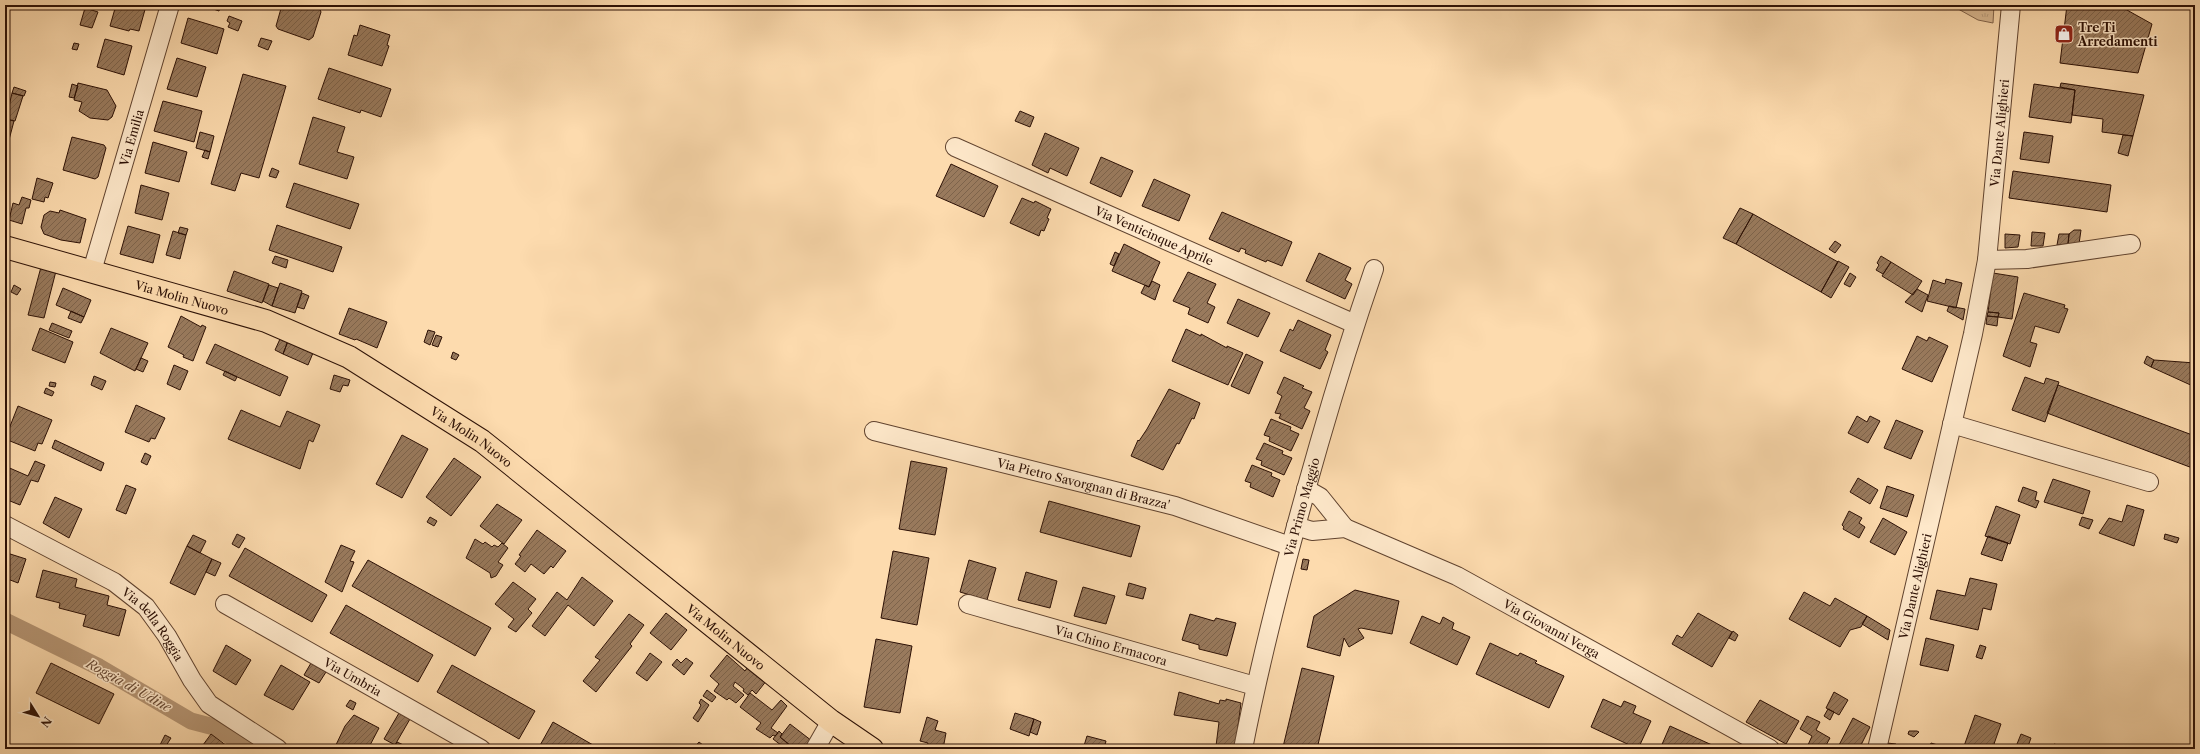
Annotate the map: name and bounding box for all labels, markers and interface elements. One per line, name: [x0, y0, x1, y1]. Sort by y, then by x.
place label: Tre Ti Arredamenti: [2077, 20, 2158, 49]
shop icon: Tre Ti Arredamenti: [2053, 23, 2075, 45]
street label: Via Dante Alighieri: [1986, 78, 2012, 188]
street label: Via Emilia: [115, 107, 147, 169]
street label: Via Venticinque Aprile: [1092, 202, 1216, 268]
street label: Via Molin Nuovo: [133, 277, 230, 318]
street label: Via Molin Nuovo: [427, 402, 516, 470]
street label: Via Pietro Savorgnan di Brazza': [995, 454, 1171, 512]
street label: Via Primo Maggio: [1280, 456, 1322, 559]
street label: Via Dante Alighieri: [1895, 532, 1934, 642]
street label: Via della Roggia: [118, 583, 187, 664]
street label: Via Giovanni Verga: [1500, 595, 1603, 661]
street label: Via Molin Nuovo: [683, 600, 768, 673]
street label: Via Chino Ermacora: [1052, 621, 1170, 668]
street label: Via Umbria: [320, 654, 385, 699]
water label: Roggia di Udine: [83, 655, 175, 715]
north arrow: [18, 696, 58, 736]
text: N: [37, 714, 54, 730]

